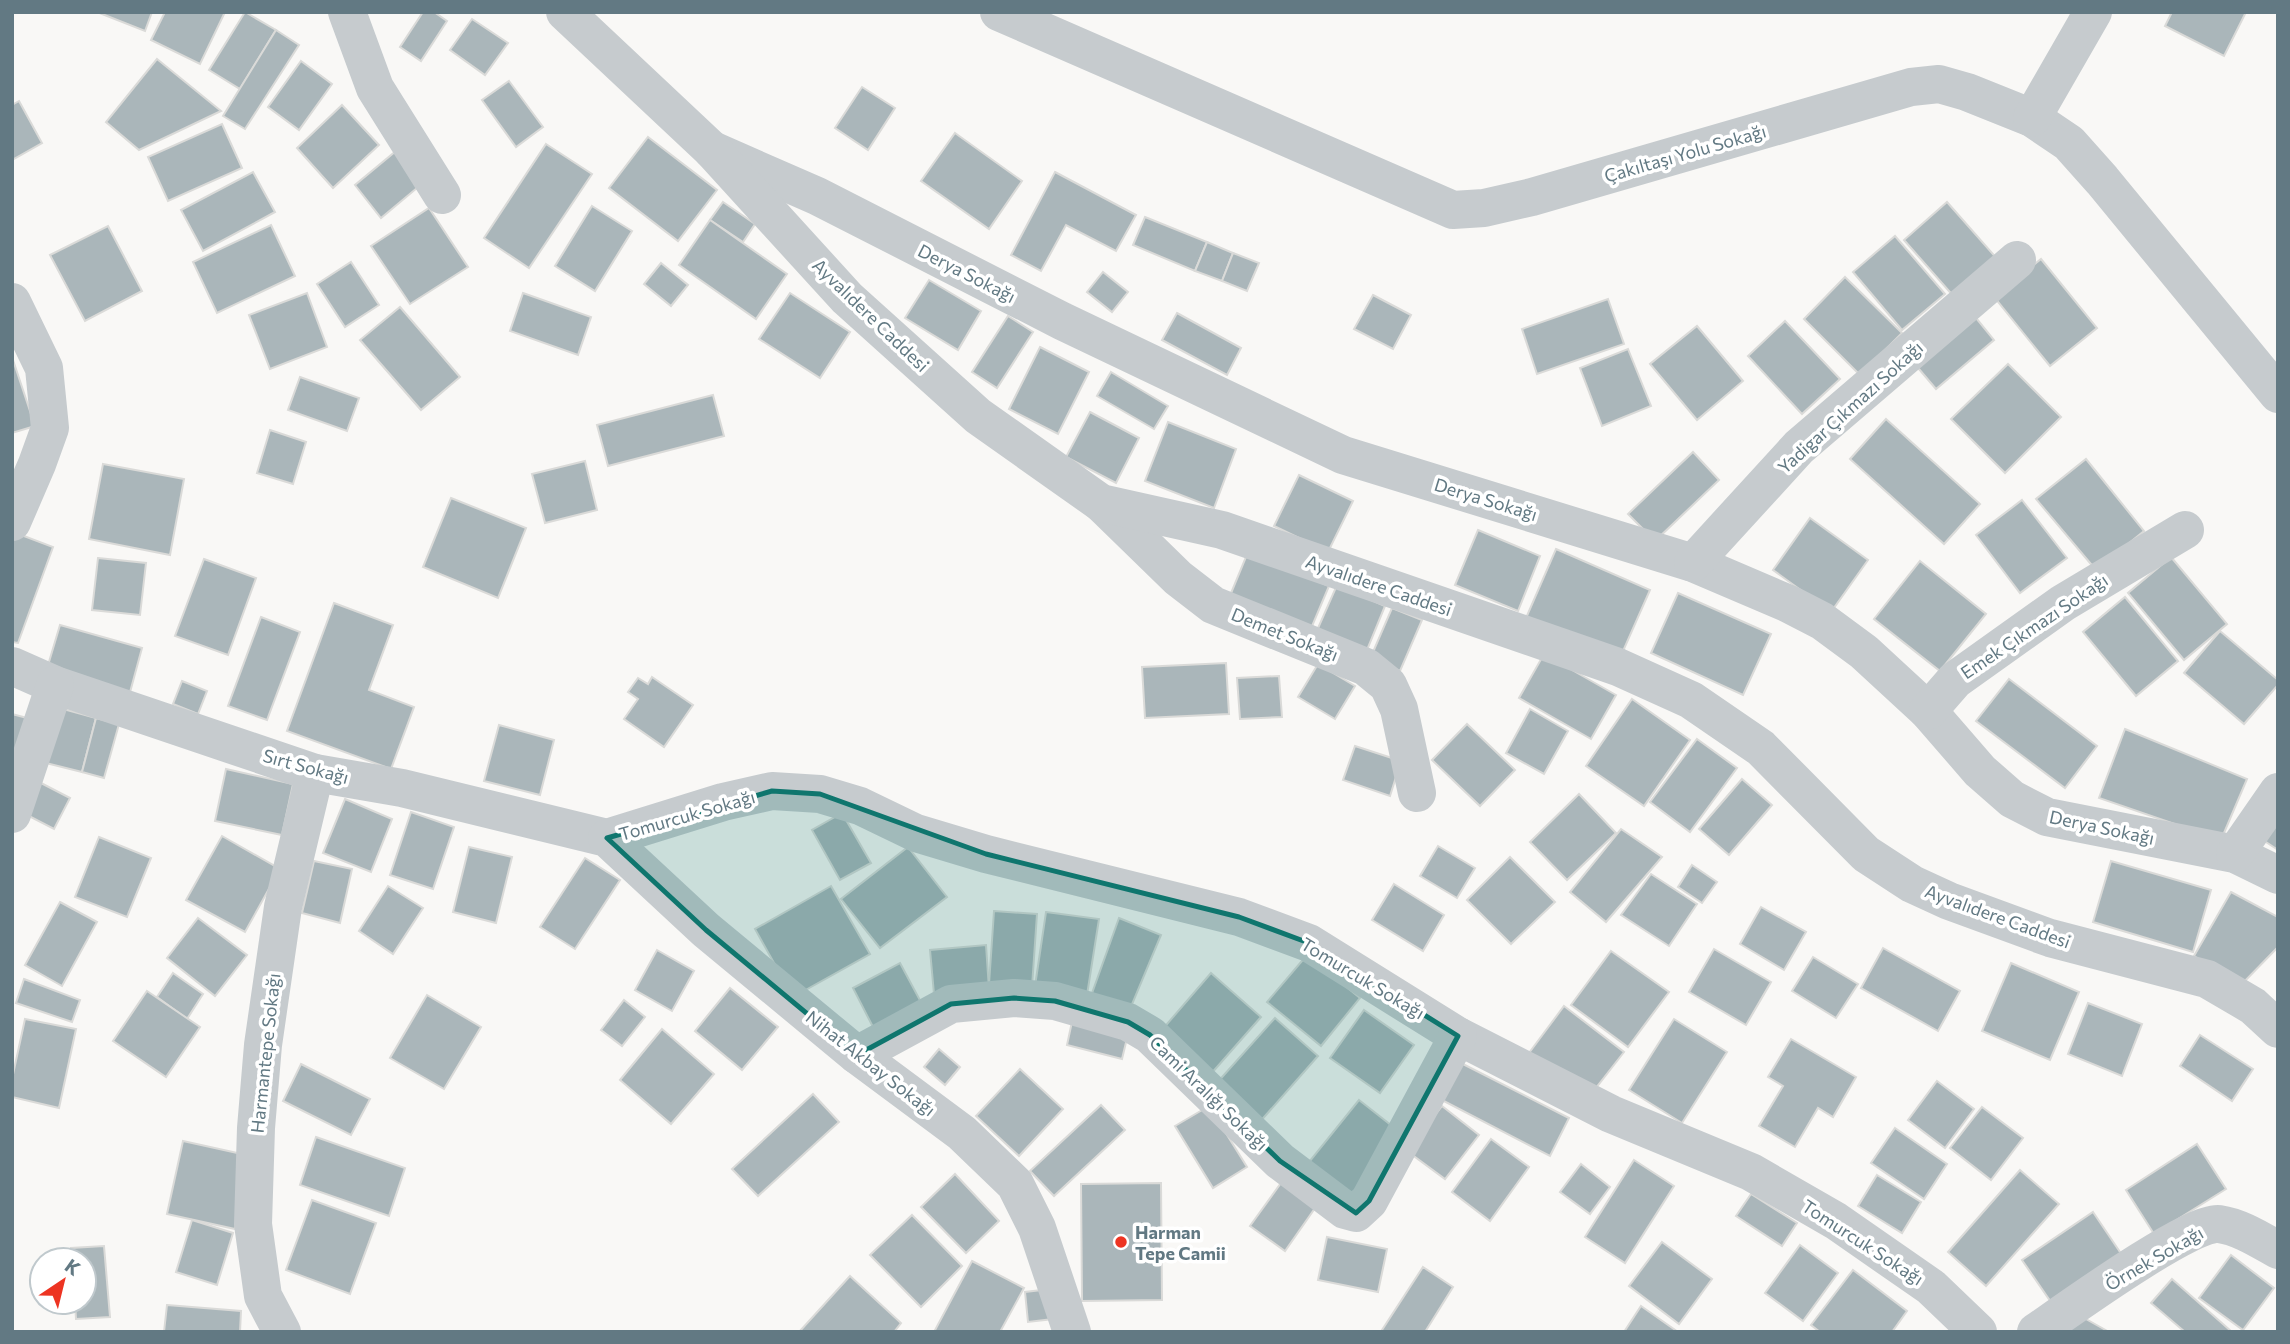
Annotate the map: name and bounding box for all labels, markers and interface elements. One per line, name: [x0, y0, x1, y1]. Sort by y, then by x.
street label: Çakıltaşı Yolu Sokağı: [1601, 119, 1769, 187]
street label: Derya Sokağı: [914, 239, 1020, 307]
street label: Ayvalıdere Caddesi: [808, 254, 934, 376]
street label: Yadigar Çıkmazı Sokağı: [1773, 336, 1927, 478]
street label: Derya Sokağı: [1432, 473, 1540, 525]
street label: Ayvalıdere Caddesi: [1303, 550, 1455, 620]
street label: Emek Çıkmazı Sokağı: [1956, 569, 2112, 683]
street label: Demet Sokağı: [1228, 603, 1342, 665]
street label: Sırt Sokağı: [261, 744, 351, 788]
street label: Tomurcuk Sokağı: [616, 785, 758, 845]
street label: Derya Sokağı: [2047, 805, 2157, 849]
street label: Ayvalıdere Caddesi: [1922, 879, 2074, 953]
street label: Tomurcuk Sokağı: [1297, 932, 1429, 1024]
street label: Harmantepe Sokağı: [246, 972, 284, 1134]
street label: Nihat Akbay Sokağı: [802, 1006, 940, 1120]
street label: Cami Aralığı Sokağı: [1145, 1031, 1273, 1155]
street label: Tomurcuk Sokağı: [1798, 1194, 1928, 1290]
place label: Harman Tepe Camii: [1135, 1221, 1226, 1264]
street label: Örnek Sokağı: [2101, 1221, 2207, 1295]
marker: Harman Tepe Camii: [1113, 1234, 1129, 1250]
north arrow: [28, 1246, 98, 1316]
text: K: [61, 1253, 85, 1280]

